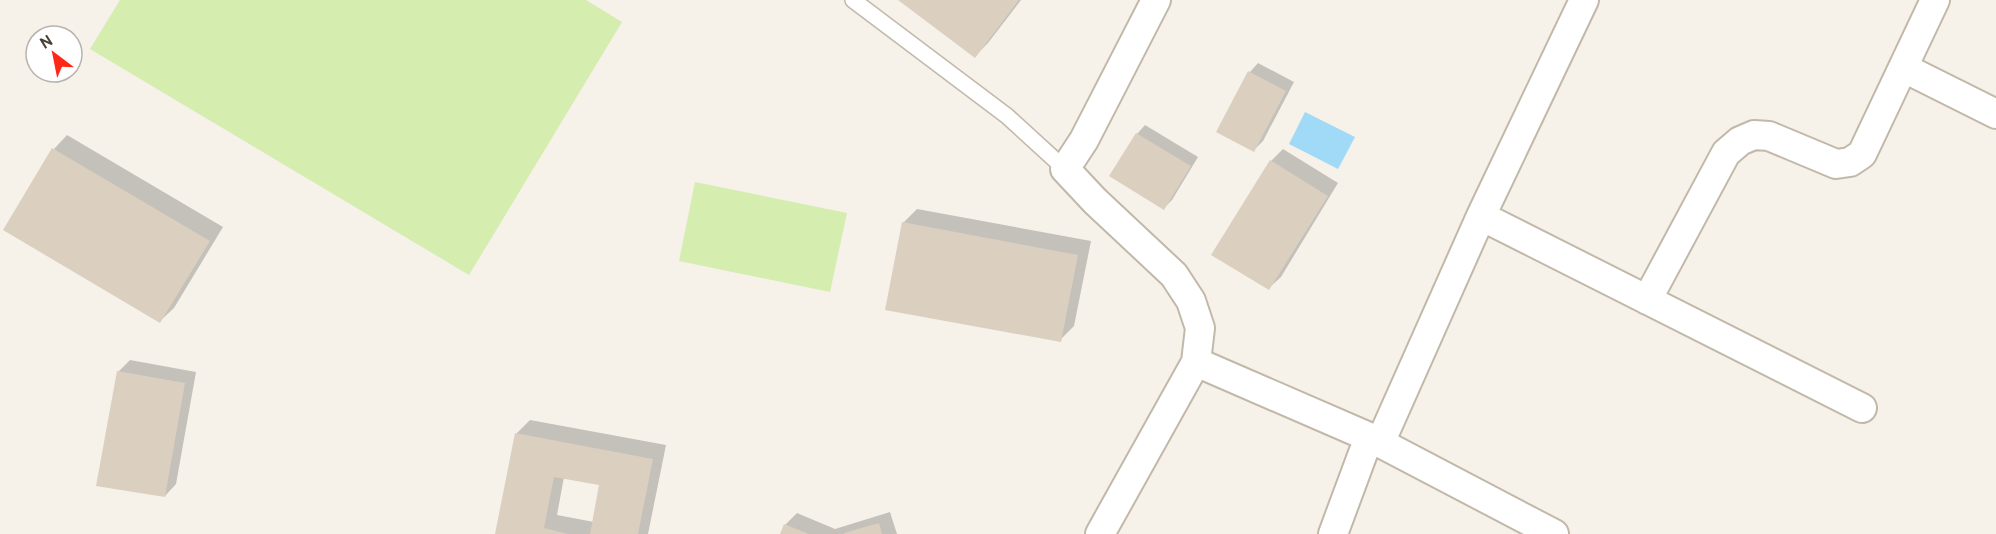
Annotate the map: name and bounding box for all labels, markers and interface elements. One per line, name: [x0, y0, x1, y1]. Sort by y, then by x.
north arrow: [24, 24, 84, 84]
text: N: [37, 31, 57, 55]

